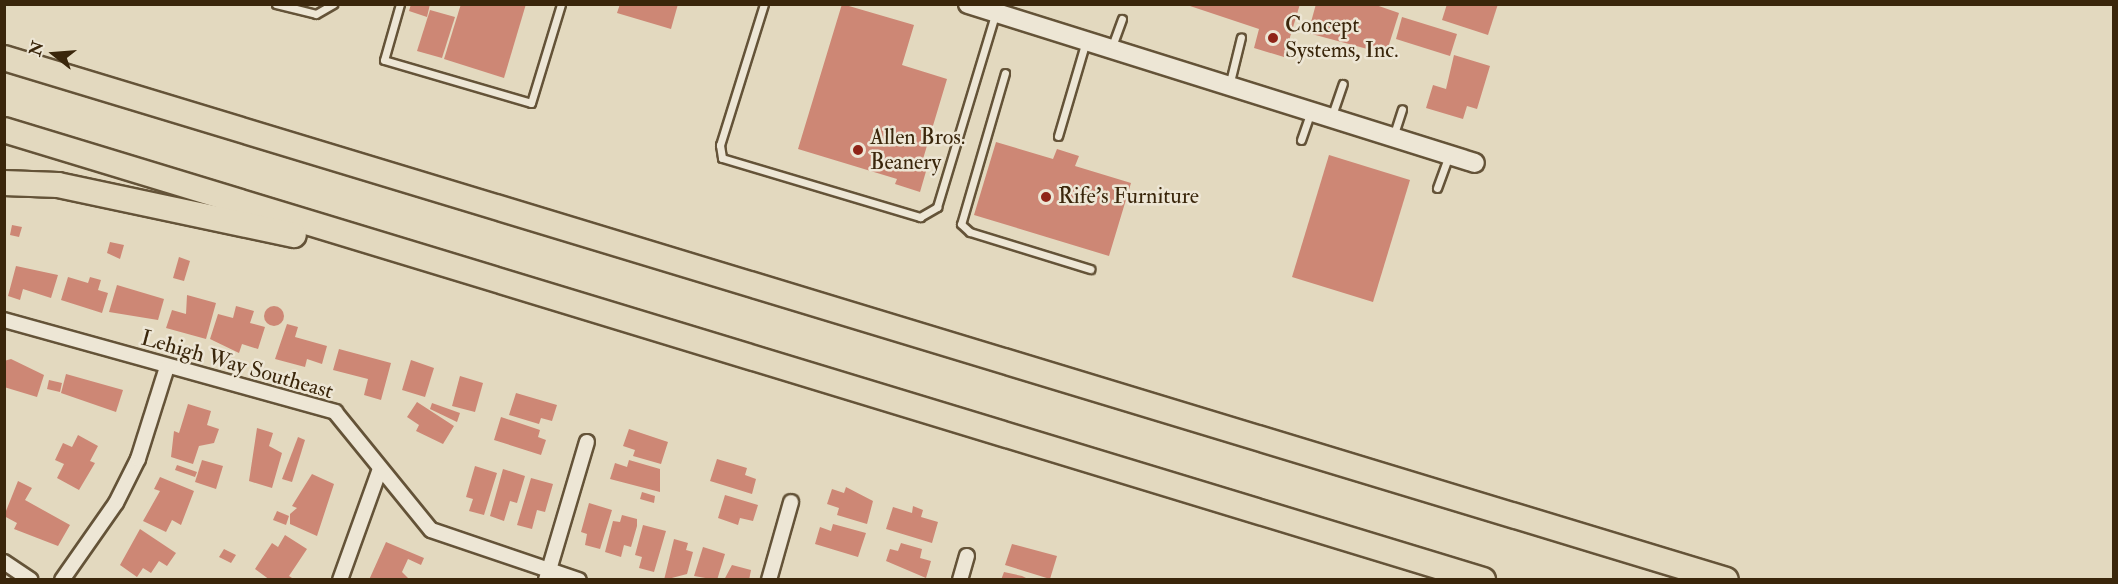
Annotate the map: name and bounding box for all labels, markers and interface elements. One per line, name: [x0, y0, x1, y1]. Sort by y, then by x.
place label: Concept Systems, Inc.: [1285, 12, 1398, 63]
north arrow: [24, 24, 84, 84]
marker: Concept Systems, Inc.: [1266, 31, 1280, 45]
text: N: [25, 39, 48, 59]
place label: Allen Bros. Beanery: [870, 124, 965, 176]
marker: Allen Bros. Beanery: [851, 143, 865, 157]
place label: Rife’s Furniture: [1058, 184, 1199, 210]
marker: Rife’s Furniture: [1039, 190, 1053, 204]
street label: Lehigh Way Southeast: [138, 325, 336, 405]

